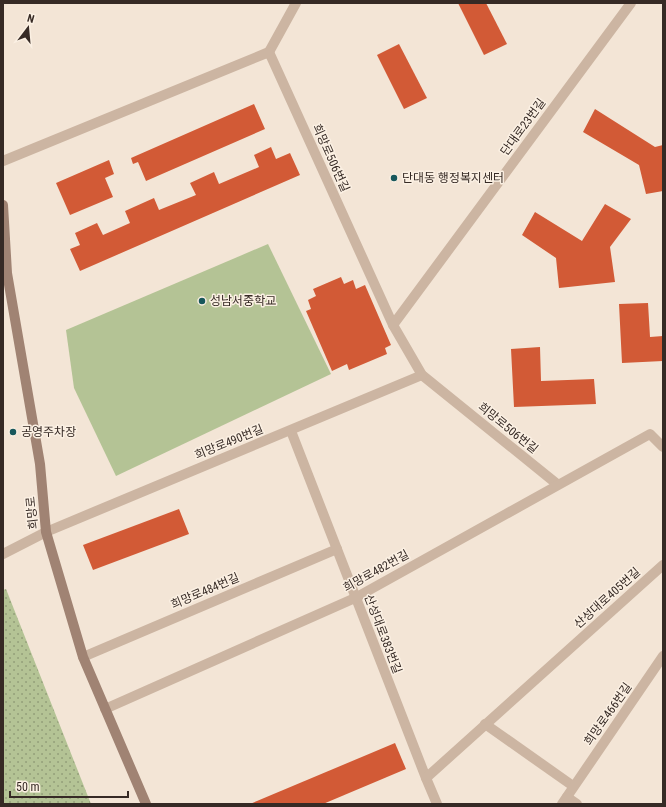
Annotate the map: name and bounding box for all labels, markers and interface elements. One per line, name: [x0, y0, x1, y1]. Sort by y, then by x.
north arrow: [8, 8, 48, 48]
text: N: [26, 12, 36, 26]
street label: 단대로23번길: [498, 96, 548, 158]
street label: 희망로506번길: [310, 122, 352, 194]
place label: 단대동 행정복지센터: [402, 171, 504, 185]
marker: 단대동 행정복지센터: [389, 173, 399, 183]
place label: 성남서중학교: [210, 294, 276, 308]
marker: 성남서중학교: [197, 296, 207, 306]
street label: 희망로506번길: [475, 400, 541, 456]
street label: 희망로490번길: [193, 422, 265, 462]
place label: 공영주차장: [21, 425, 76, 439]
marker: 공영주차장: [8, 427, 18, 437]
street label: 희망로: [23, 496, 41, 530]
street label: 희망로482번길: [341, 547, 411, 595]
street label: 산성대로405번길: [571, 565, 643, 631]
street label: 희망로484번길: [169, 570, 241, 612]
street label: 산성대로383번길: [361, 592, 405, 676]
street label: 희망로466번길: [581, 680, 635, 748]
scale bar: [10, 773, 128, 799]
text: 50 m: [16, 780, 40, 794]

